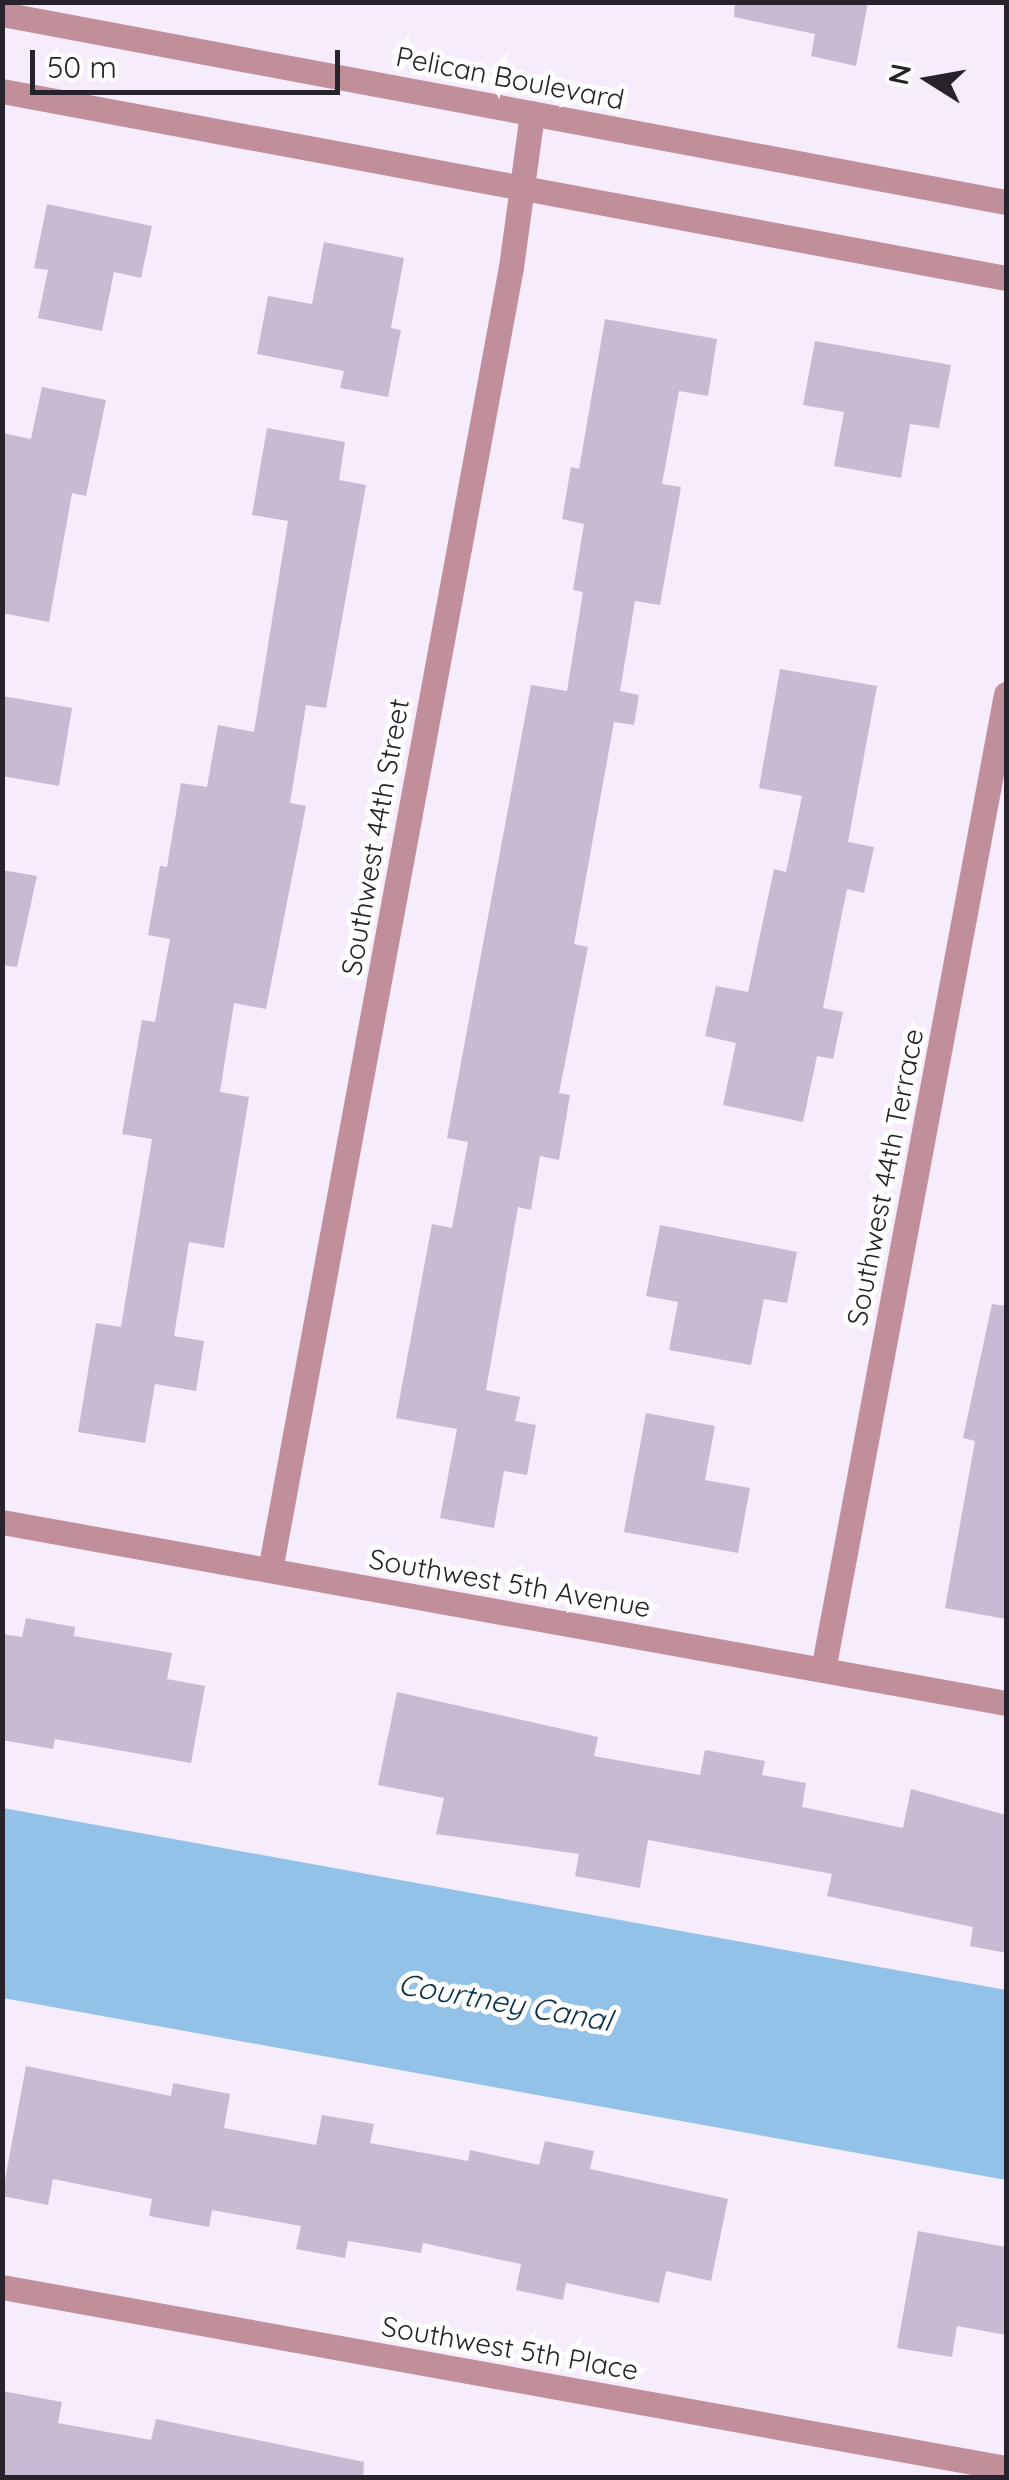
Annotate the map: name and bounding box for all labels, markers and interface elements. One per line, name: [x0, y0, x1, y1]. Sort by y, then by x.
scale bar: [35, 30, 345, 92]
north arrow: [879, 30, 979, 130]
street label: Pelican Boulevard: [393, 39, 627, 117]
text: 50 m: [47, 48, 117, 86]
text: N: [880, 61, 918, 88]
street label: Southwest 44th Street: [334, 696, 416, 978]
street label: Southwest 44th Terrace: [840, 1026, 930, 1328]
street label: Southwest 5th Avenue: [367, 1542, 653, 1624]
water label: Courtney Canal: [395, 1966, 615, 2038]
street label: Southwest 5th Place: [379, 2309, 641, 2387]

